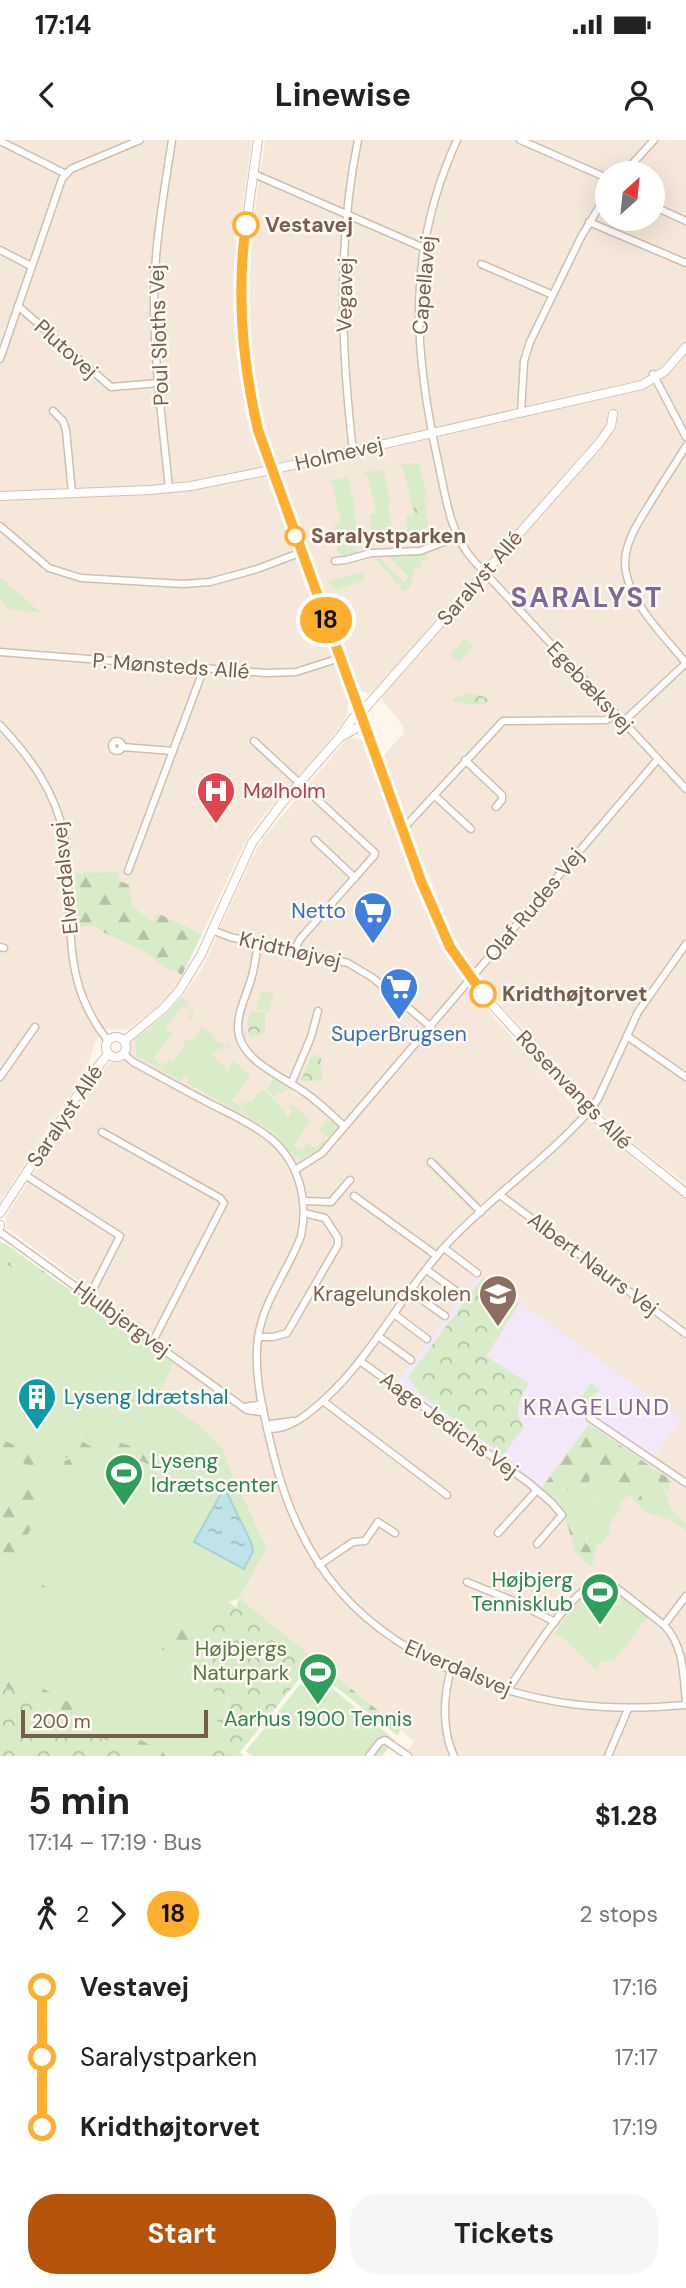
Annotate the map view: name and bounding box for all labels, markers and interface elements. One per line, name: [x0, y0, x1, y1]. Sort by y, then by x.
text: 17:14: [35, 8, 91, 42]
text: Linewise: [275, 74, 411, 116]
icon: back: [28, 76, 66, 114]
icon: person: [620, 76, 658, 114]
north arrow: [595, 161, 665, 231]
map controls: [595, 161, 665, 231]
place label: Vestavej: [265, 211, 353, 239]
marker: Vestavej: [233, 212, 259, 238]
street label: Capellavej: [406, 234, 442, 336]
street label: Vegavej: [330, 257, 360, 333]
street label: Poul Sloths Vej: [143, 264, 175, 406]
street label: Plutovej: [28, 313, 104, 385]
street label: Holmevej: [292, 430, 386, 478]
place label: Saralystparken: [311, 522, 466, 550]
street label: Saralyst Allé: [431, 524, 529, 632]
marker: Saralystparken: [285, 526, 305, 546]
district label: SARALYST: [510, 579, 664, 616]
line badge: 18: [294, 597, 358, 643]
text: 18: [314, 604, 338, 635]
street label: Egebæksvej: [541, 635, 639, 739]
street label: P. Mønsteds Allé: [92, 647, 250, 685]
hospital icon: Mølholm: [195, 770, 237, 825]
place label: Mølholm: [243, 777, 326, 805]
street label: Elverdalsvej: [45, 820, 85, 936]
street label: Olaf Rudes Vej: [478, 842, 590, 968]
supermarket icon: Netto: [352, 890, 394, 945]
place label: Netto: [291, 897, 346, 925]
street label: Kridthøjvej: [236, 925, 344, 975]
supermarket icon: SuperBrugsen: [378, 966, 420, 1021]
place label: Kridthøjtorvet: [502, 980, 647, 1008]
marker: Kridthøjtorvet: [470, 981, 496, 1007]
place label: SuperBrugsen: [331, 1020, 467, 1048]
street label: Rosenvangs Allé: [510, 1024, 638, 1156]
street label: Saralyst Allé: [20, 1059, 110, 1173]
street label: Albert Naurs Vej: [522, 1206, 664, 1322]
school or university icon: Kragelundskolen: [477, 1273, 519, 1328]
street label: Hjulbjergvej: [68, 1274, 176, 1364]
place label: Kragelundskolen: [313, 1280, 471, 1308]
street label: Aage Jedichs Vej: [374, 1365, 524, 1485]
building icon: Lyseng Idrætshal: [16, 1376, 58, 1431]
place label: Lyseng Idrætshal: [64, 1383, 228, 1411]
district label: KRAGELUND: [523, 1392, 671, 1422]
place label: Lyseng Idrætscenter: [151, 1447, 278, 1499]
sports icon: Lyseng Idrætscenter: [103, 1452, 145, 1507]
place label: Højbjerg Tennisklub: [471, 1566, 573, 1618]
sports icon: Højbjerg Tennisklub: [579, 1571, 621, 1626]
street label: Elverdalsvej: [400, 1633, 516, 1703]
park label: Højbjergs Naturpark: [193, 1635, 290, 1687]
sports icon: Aarhus 1900 Tennis: [297, 1651, 339, 1706]
place label: Aarhus 1900 Tennis: [224, 1705, 412, 1733]
scale bar: [21, 1707, 208, 1739]
text: 200 m: [32, 1709, 91, 1734]
text: 5 min: [28, 1776, 130, 1826]
text: $1.28: [595, 1799, 658, 1833]
text: 17:14 – 17:19 · Bus: [28, 1827, 202, 1857]
icon: walk: [28, 1895, 66, 1933]
icon: forward: [99, 1895, 137, 1933]
text: 18: [161, 1898, 185, 1929]
text: 2: [76, 1899, 89, 1929]
text: 2 stops: [579, 1899, 658, 1929]
text: Vestavej: [80, 1970, 189, 2004]
text: 17:16: [612, 1972, 658, 2002]
text: Saralystparken: [80, 2040, 257, 2074]
text: 17:17: [614, 2042, 658, 2072]
text: Kridthøjtorvet: [80, 2110, 260, 2144]
text: 17:19: [612, 2112, 658, 2142]
button: Start: [28, 2194, 336, 2274]
button: Tickets: [350, 2194, 658, 2274]

